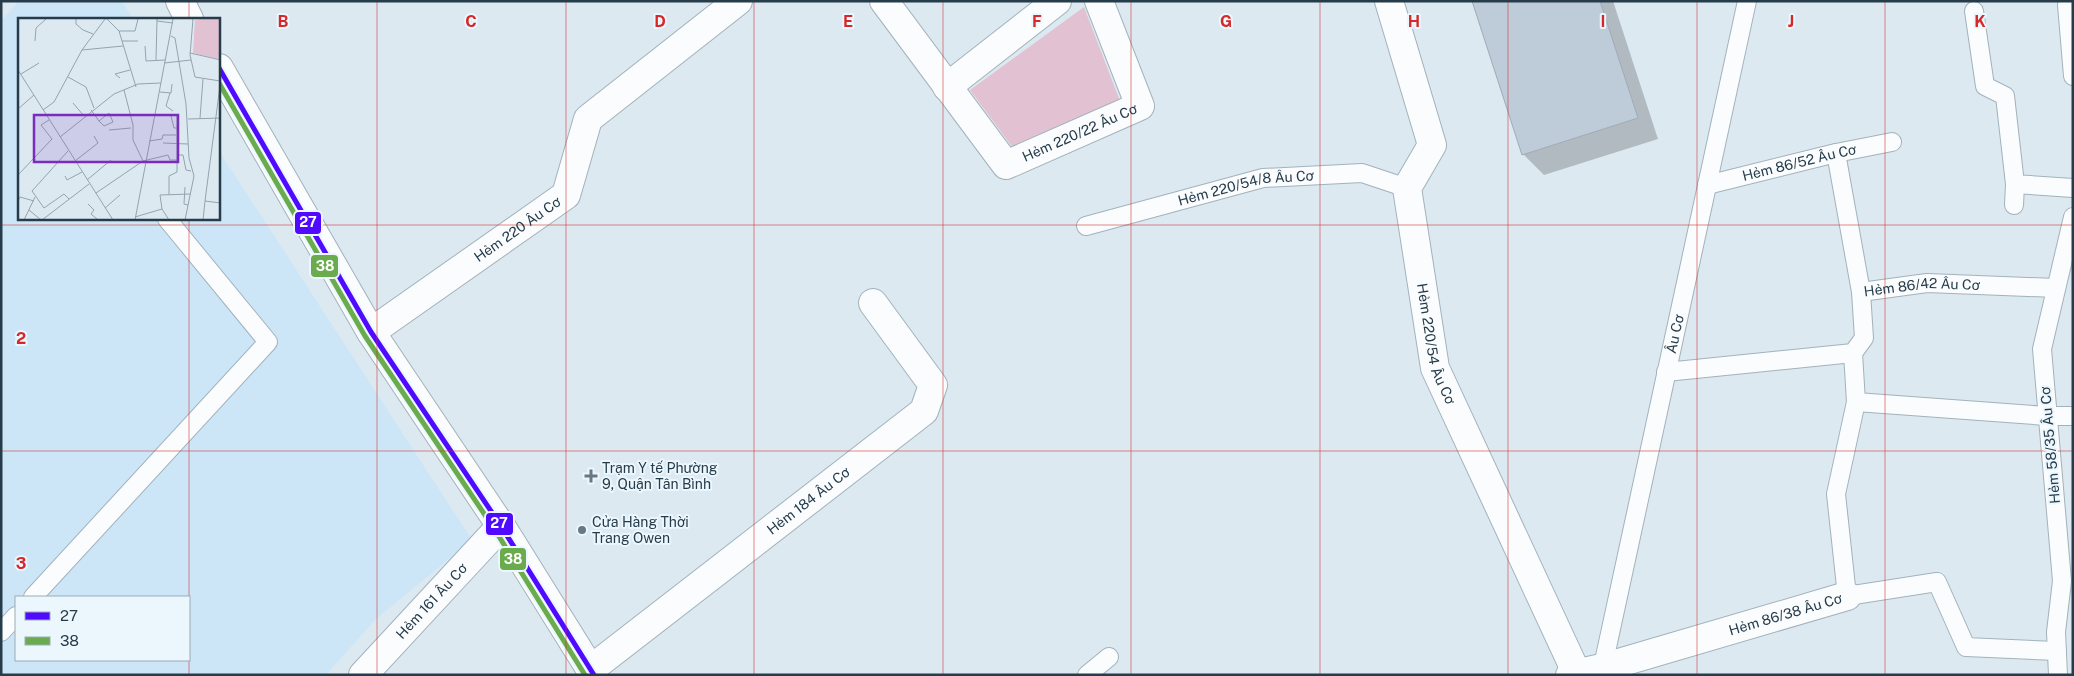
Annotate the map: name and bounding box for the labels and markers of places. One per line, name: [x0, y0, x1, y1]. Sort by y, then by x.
place label: Trạm Y tế Phường 9, Quận Tân Bình: [602, 460, 718, 492]
marker: Trạm Y tế Phường 9, Quận Tân Bình: [584, 469, 598, 483]
place label: Cửa Hàng Thời Trang Owen: [592, 514, 689, 546]
marker: Cửa Hàng Thời Trang Owen: [576, 524, 588, 536]

